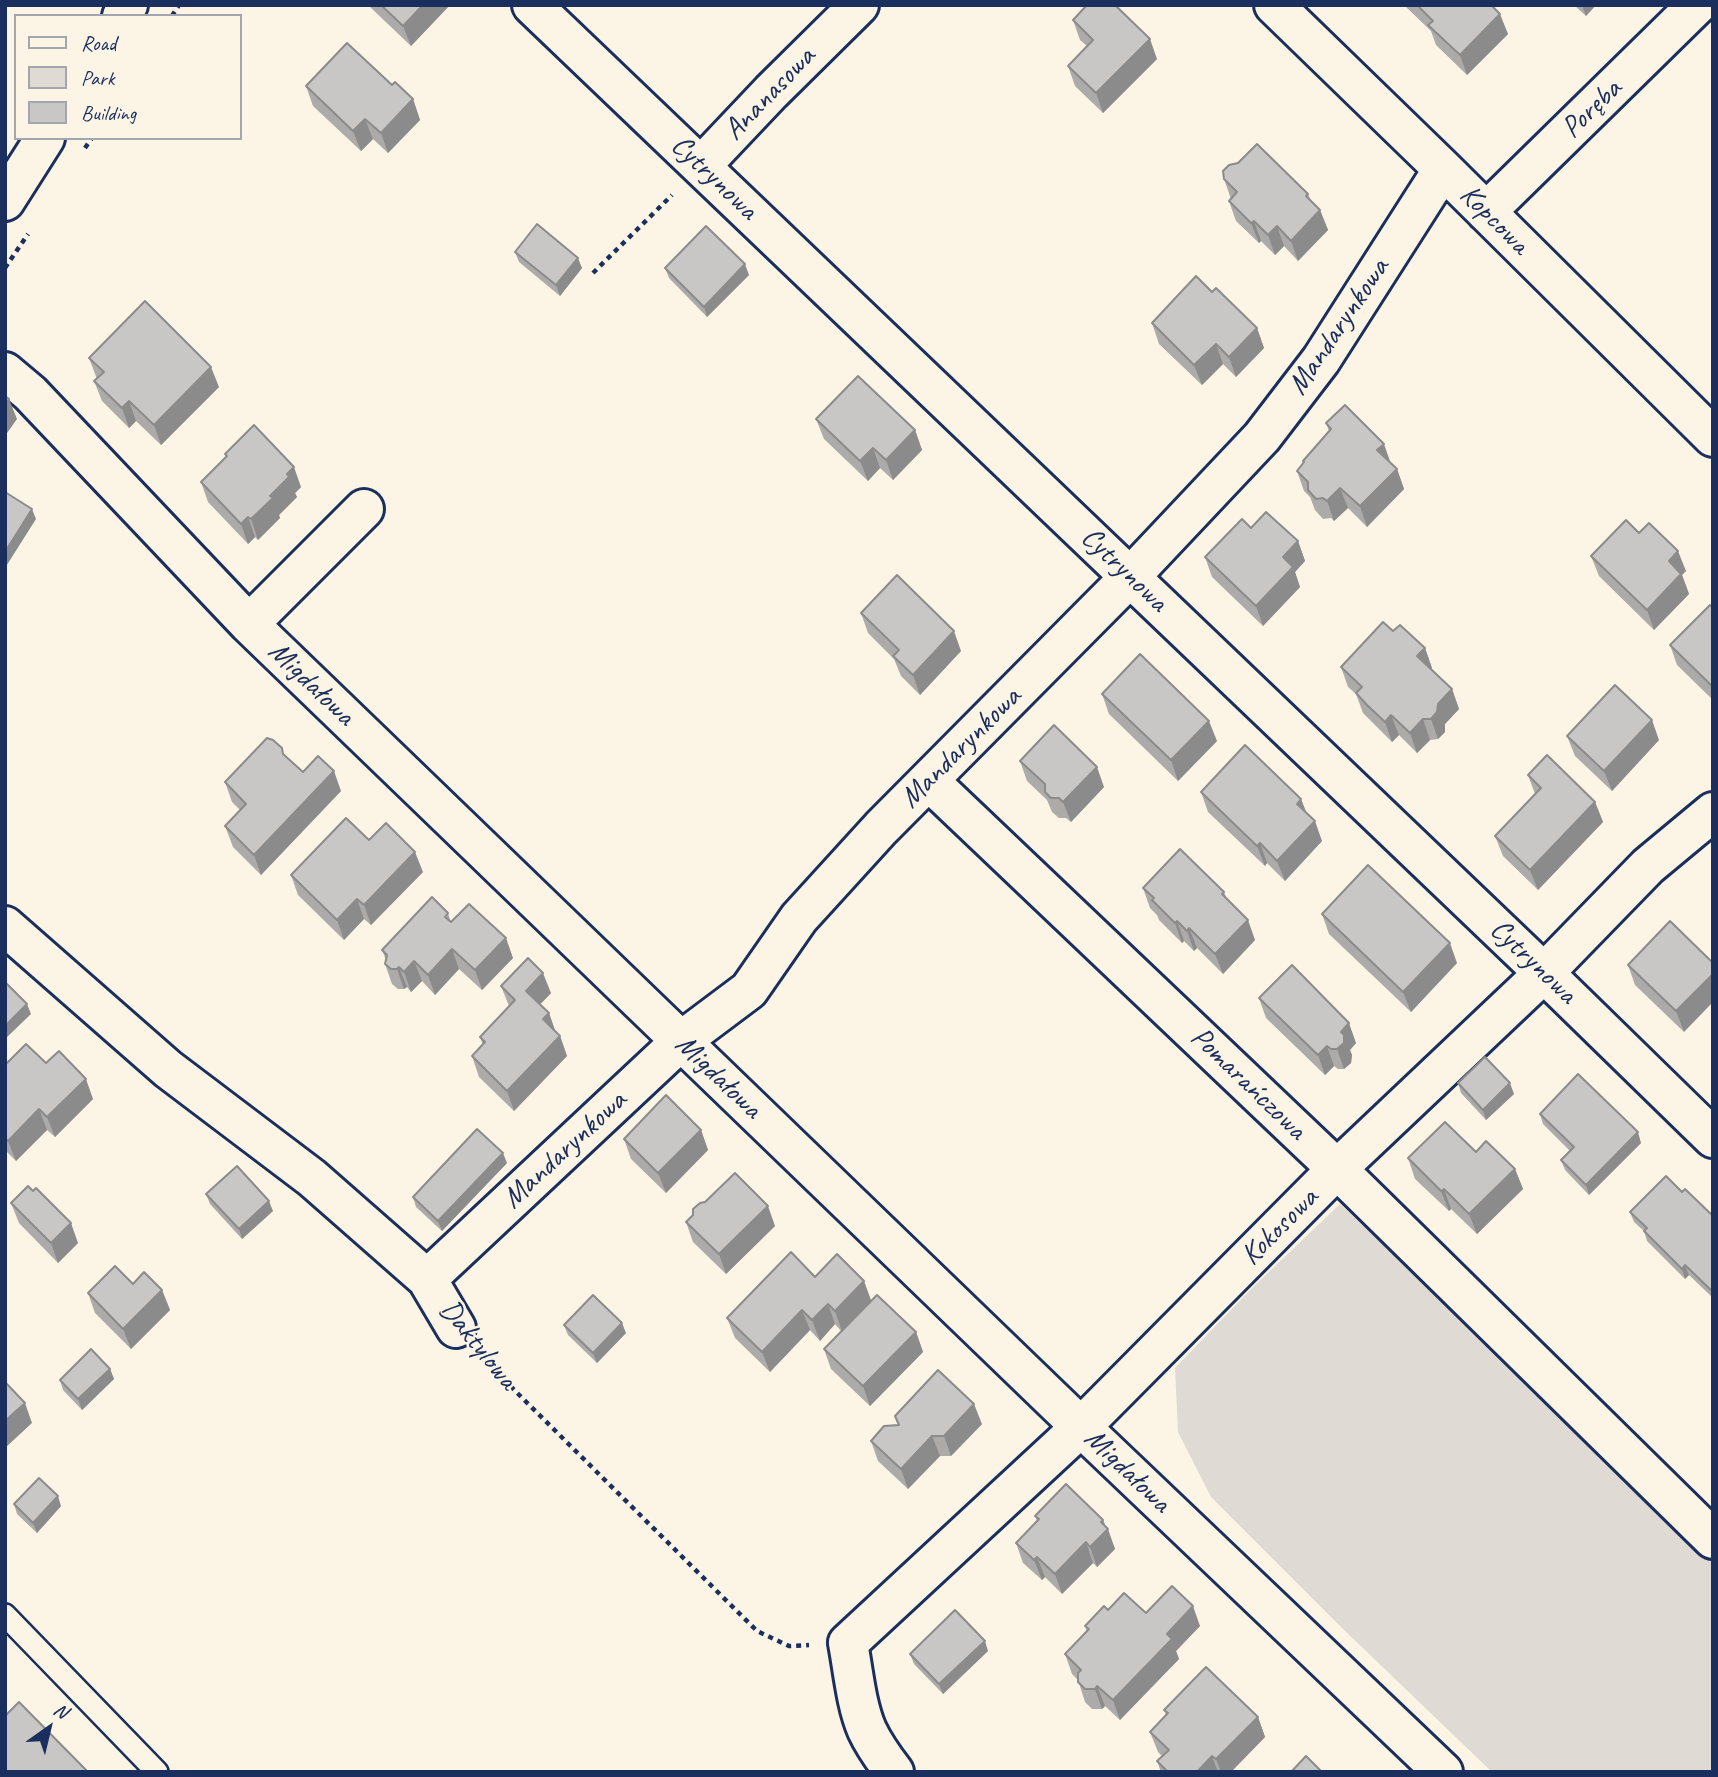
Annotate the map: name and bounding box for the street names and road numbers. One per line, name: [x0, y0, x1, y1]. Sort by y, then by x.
street label: Ananasowa: [717, 40, 823, 148]
street label: Poręba: [1554, 72, 1630, 146]
street label: Cytrynowa: [663, 128, 765, 228]
street label: Kopcowa: [1451, 177, 1537, 263]
street label: Mandarynkowa: [1280, 252, 1398, 402]
street label: Cytrynowa: [1073, 520, 1175, 620]
street label: Migdałowa: [260, 634, 362, 734]
street label: Mandarynkowa: [893, 680, 1029, 816]
street label: Cytrynowa: [1482, 912, 1584, 1012]
street label: Pomarańczowa: [1183, 1020, 1313, 1148]
street label: Migdałowa: [667, 1027, 769, 1127]
street label: Mandarynkowa: [495, 1083, 635, 1217]
street label: Kokosowa: [1234, 1181, 1326, 1273]
street label: Daktylowa: [431, 1293, 525, 1397]
street label: Migdałowa: [1076, 1421, 1178, 1521]

